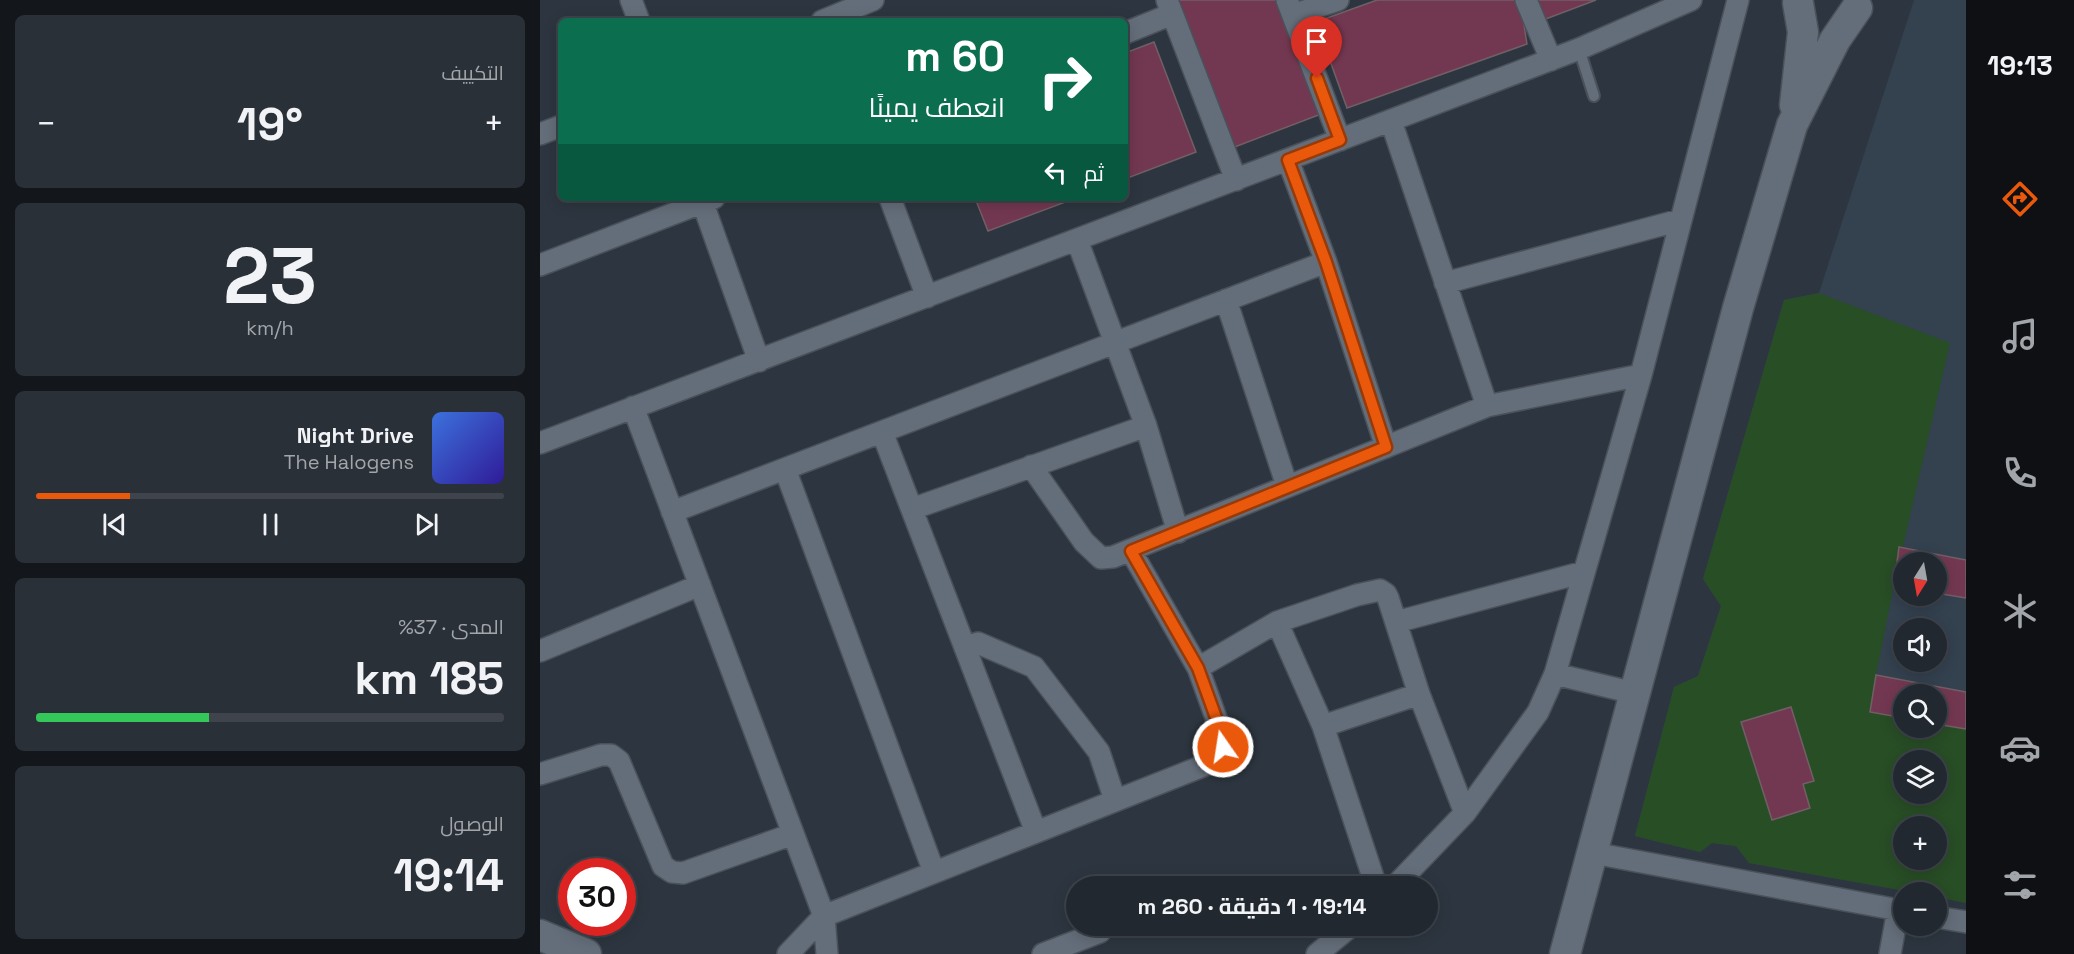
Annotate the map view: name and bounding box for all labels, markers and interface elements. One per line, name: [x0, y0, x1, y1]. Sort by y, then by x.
pin: [1291, 16, 1342, 78]
icon: arrive: [1300, 25, 1333, 58]
text: 60 m: [905, 30, 1005, 83]
icon: right: [1026, 42, 1104, 120]
text: 19:13: [1987, 48, 2053, 83]
text: التكييف: [441, 60, 504, 86]
text: انعطف يمينًا: [868, 90, 1005, 125]
text: 19°: [237, 96, 303, 153]
text: −: [36, 103, 56, 145]
text: +: [484, 103, 504, 145]
icon: left: [1039, 156, 1072, 189]
text: ثم: [1084, 159, 1104, 187]
icon: directions: [1999, 178, 2041, 220]
text: 23: [223, 226, 317, 326]
text: km/h: [246, 315, 294, 341]
icon: music: [1999, 315, 2041, 357]
text: Night Drive: [297, 421, 414, 449]
text: The Halogens: [284, 449, 414, 475]
icon: phone: [1999, 452, 2041, 494]
icon: previous: [98, 508, 131, 541]
icon: pause: [254, 508, 287, 541]
icon: next: [410, 508, 443, 541]
north arrow: [1893, 552, 1947, 606]
map controls: [1893, 552, 1947, 936]
icon: climate: [1999, 590, 2041, 632]
text: المدى · 37%: [398, 614, 504, 640]
button: sound: [1893, 618, 1947, 672]
text: 185 km: [354, 650, 504, 707]
button: search: [1893, 684, 1947, 738]
position arrow: [1191, 715, 1255, 779]
icon: car: [1999, 727, 2041, 769]
button: layers: [1893, 750, 1947, 804]
text: الوصول: [440, 811, 504, 837]
button: +: [1893, 816, 1947, 870]
text: 19:14: [393, 847, 504, 904]
speed limit sign: 30: [558, 858, 636, 936]
icon: filters: [1999, 864, 2041, 906]
button: −: [1893, 882, 1947, 936]
text: 19:14 · 1 دقيقة · 260 m: [1137, 892, 1367, 920]

